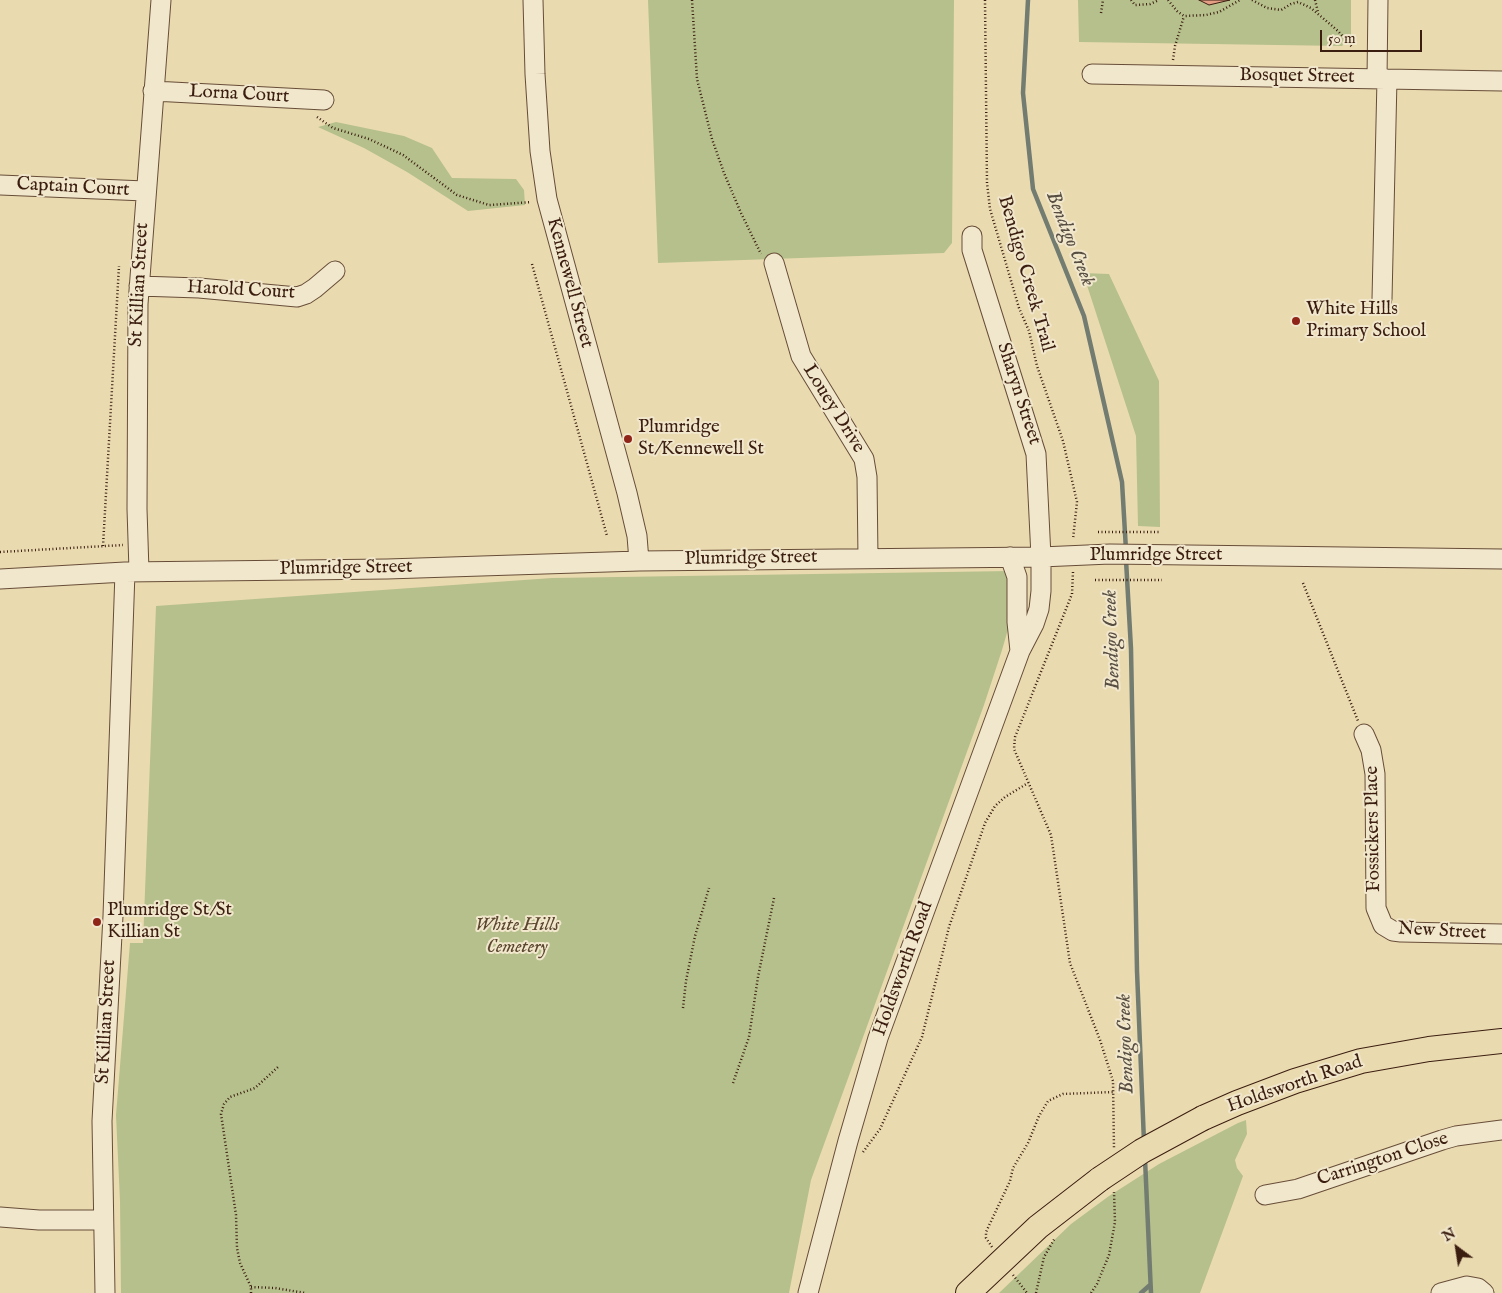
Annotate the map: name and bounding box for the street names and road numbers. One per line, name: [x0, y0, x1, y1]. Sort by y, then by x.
street label: Bosquet Street: [1239, 65, 1355, 89]
street label: Lorna Court: [188, 81, 290, 109]
street label: Captain Court: [16, 174, 130, 202]
street label: Bendigo Creek Trail: [992, 193, 1058, 355]
street label: Kennewell Street: [541, 215, 597, 351]
street label: St Killian Street: [125, 222, 155, 348]
street label: Harold Court: [186, 277, 296, 305]
street label: Sharyn Street: [991, 340, 1045, 448]
street label: Louey Drive: [797, 360, 869, 458]
street label: Plumridge Street: [1089, 545, 1223, 567]
street label: Plumridge Street: [684, 546, 818, 572]
street label: Plumridge Street: [279, 556, 413, 582]
street label: Fossickers Place: [1361, 766, 1387, 892]
street label: Holdsworth Road: [869, 899, 939, 1039]
street label: New Street: [1397, 918, 1487, 946]
street label: St Killian Street: [92, 959, 122, 1085]
street label: Holdsworth Road: [1224, 1051, 1366, 1119]
street label: Carrington Close: [1315, 1128, 1451, 1192]

